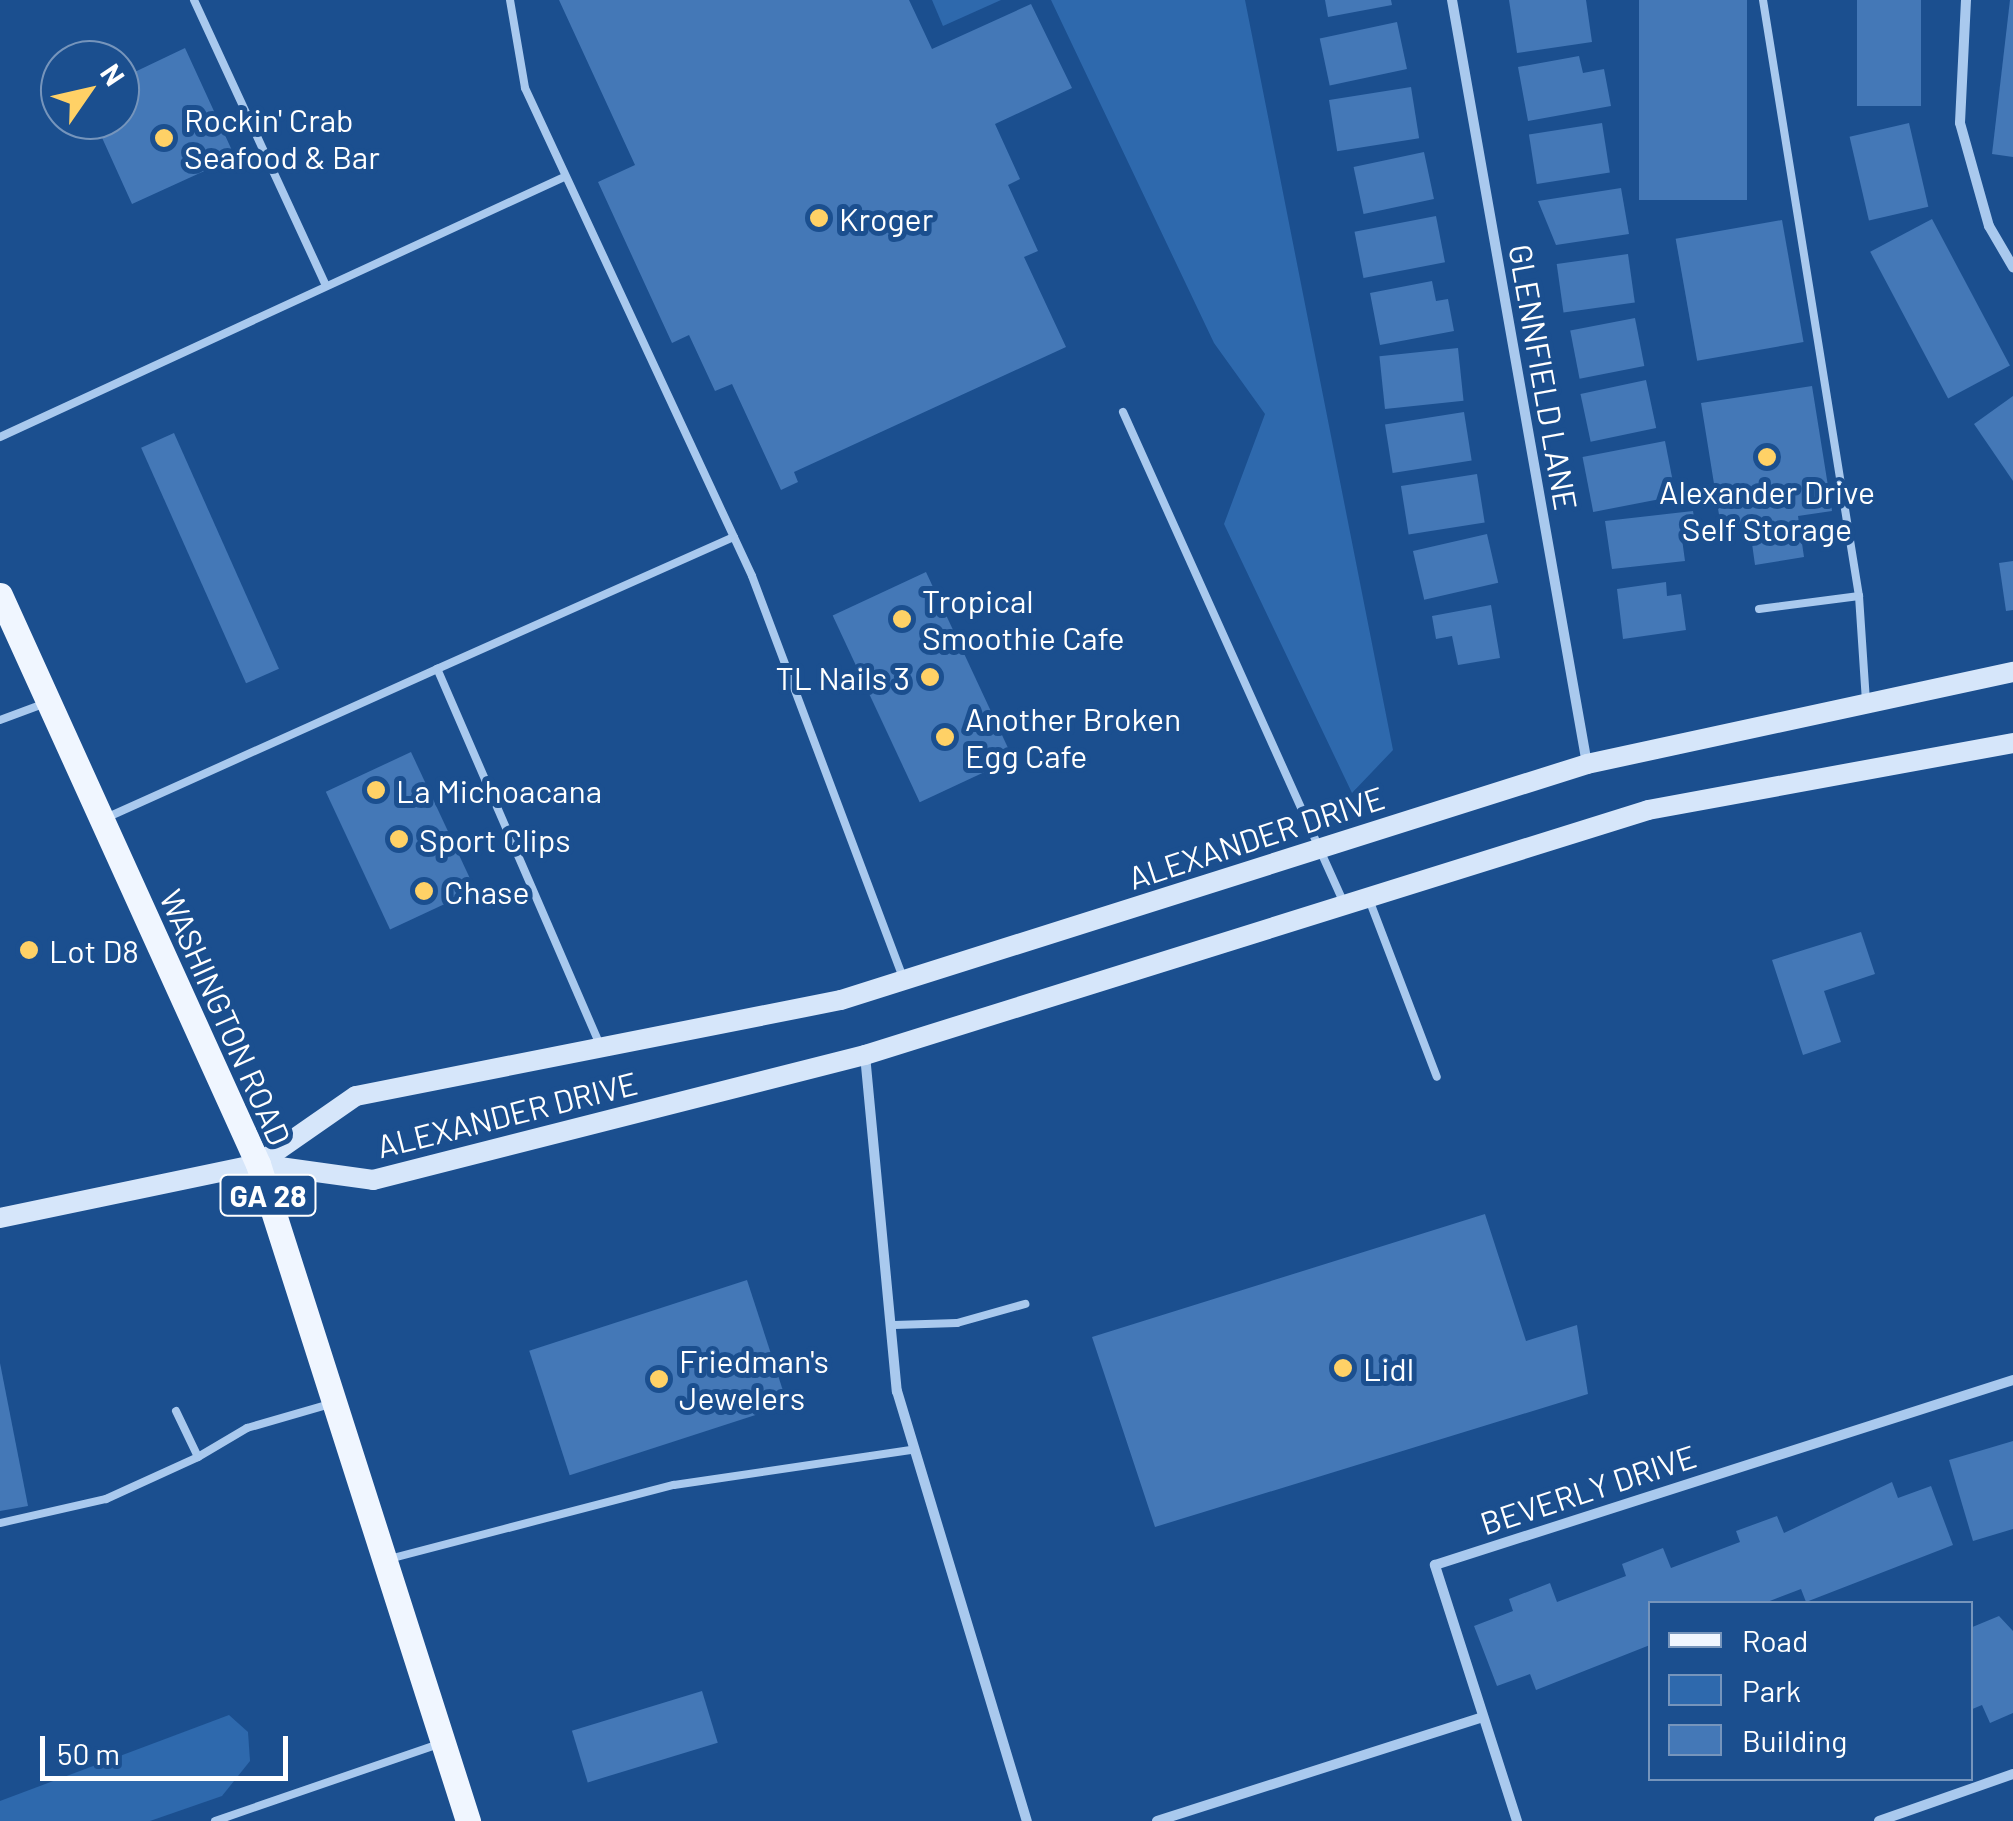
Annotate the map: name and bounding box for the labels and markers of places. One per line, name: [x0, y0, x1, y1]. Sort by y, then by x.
place label: Rockin' Crab Seafood & Bar: [184, 101, 380, 176]
marker: Rockin' Crab Seafood & Bar: [153, 127, 175, 149]
place label: Kroger: [839, 199, 933, 237]
marker: Kroger: [808, 207, 830, 229]
marker: Alexander Drive Self Storage: [1756, 446, 1778, 468]
place label: Alexander Drive Self Storage: [1659, 473, 1875, 548]
place label: Tropical Smoothie Cafe: [922, 582, 1124, 657]
marker: Tropical Smoothie Cafe: [891, 608, 913, 630]
place label: TL Nails 3: [775, 658, 910, 696]
marker: TL Nails 3: [919, 666, 941, 688]
place label: Another Broken Egg Cafe: [965, 700, 1181, 775]
marker: Another Broken Egg Cafe: [934, 726, 956, 748]
place label: La Michoacana: [396, 771, 602, 809]
marker: La Michoacana: [365, 779, 387, 801]
place label: Sport Clips: [419, 820, 571, 858]
marker: Sport Clips: [388, 828, 410, 850]
place label: Chase: [444, 872, 529, 910]
marker: Chase: [413, 880, 435, 902]
place label: Lot D8: [49, 931, 139, 969]
marker: Lot D8: [18, 939, 40, 961]
place label: Friedman's Jewelers: [679, 1342, 829, 1417]
place label: Lidl: [1363, 1349, 1414, 1387]
marker: Lidl: [1332, 1357, 1354, 1379]
marker: Friedman's Jewelers: [648, 1368, 670, 1390]

